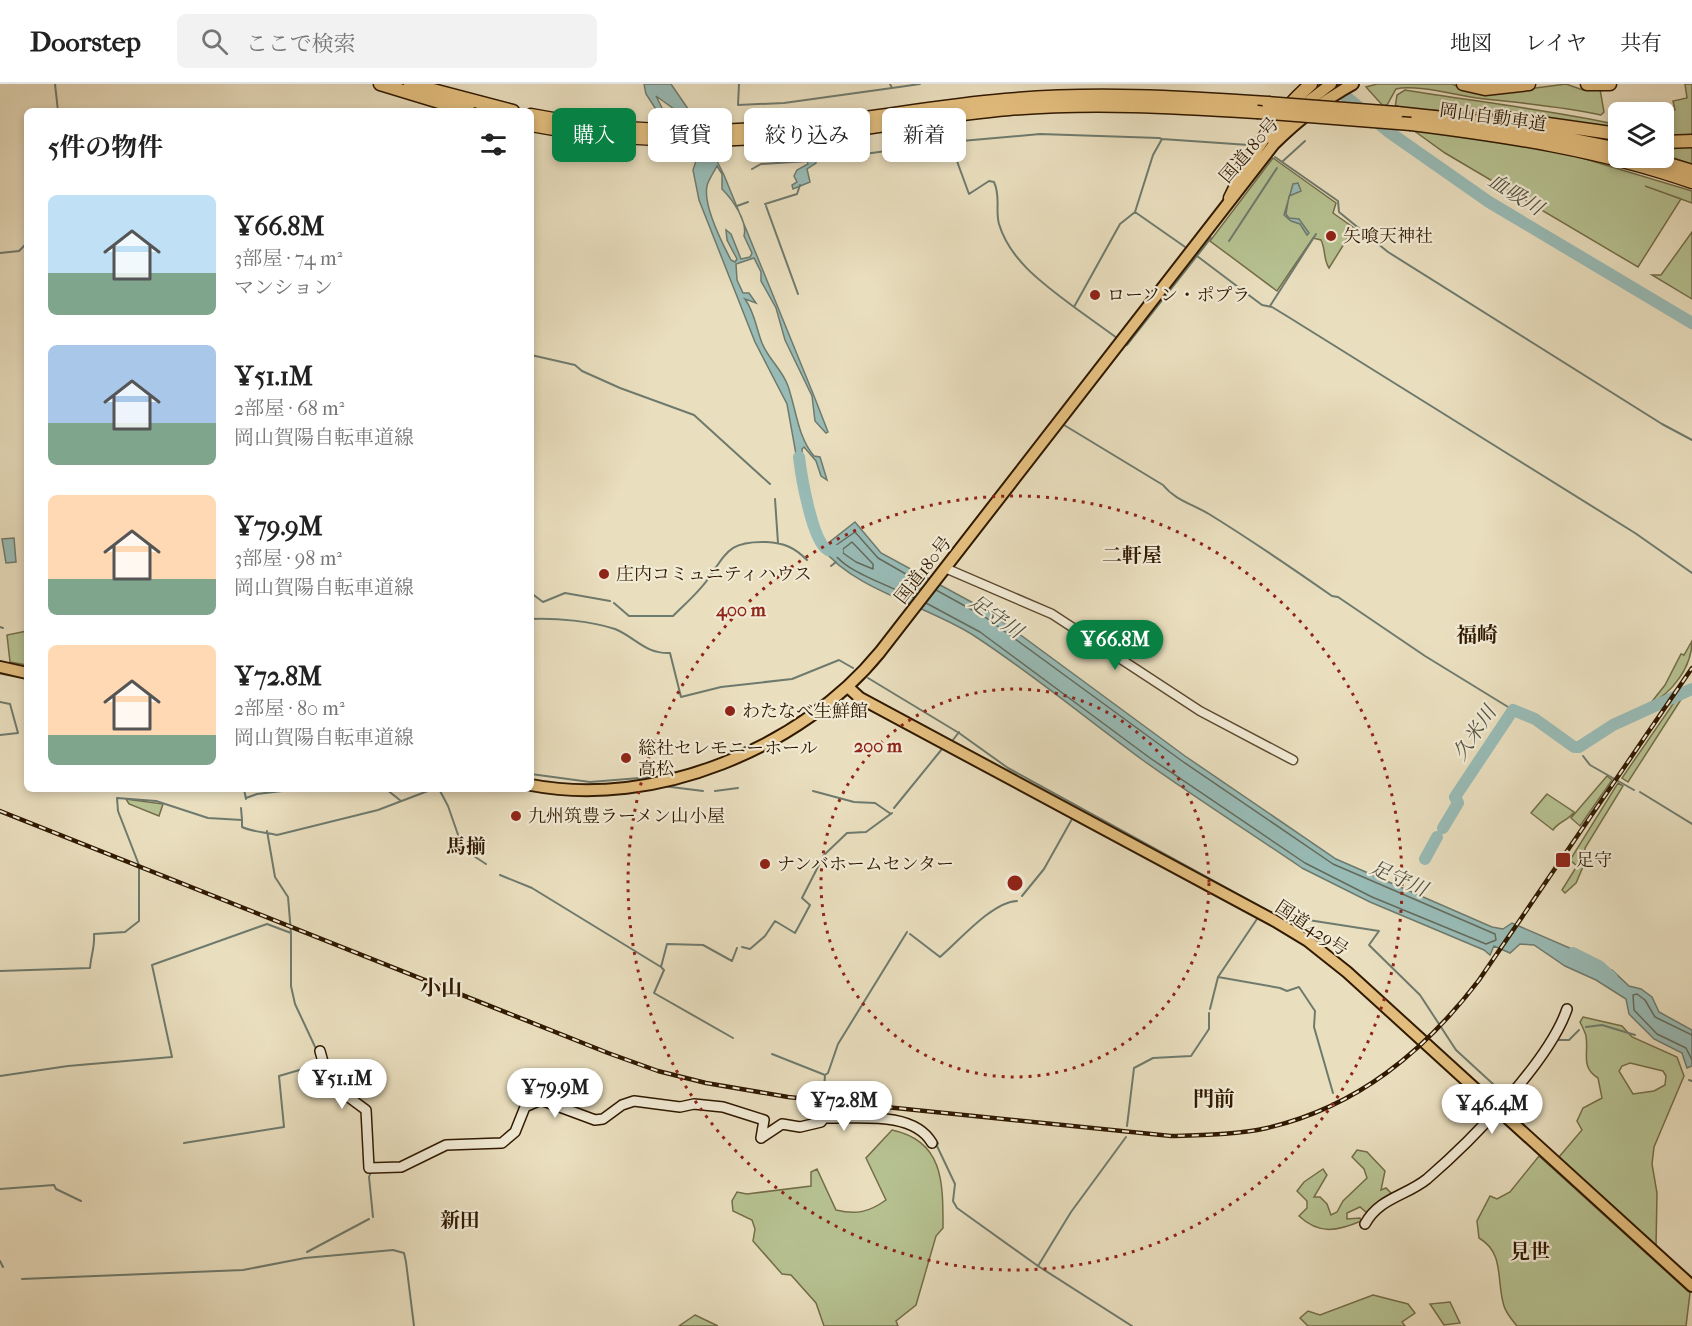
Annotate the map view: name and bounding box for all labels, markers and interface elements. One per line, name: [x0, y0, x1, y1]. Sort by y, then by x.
search box: [177, 14, 597, 68]
text: Doorstep: [30, 25, 141, 58]
icon: search: [198, 25, 231, 58]
text: ここで検索: [246, 31, 356, 57]
text: 地図: [1450, 31, 1492, 55]
text: レイヤ: [1525, 31, 1587, 55]
text: 共有: [1620, 31, 1662, 55]
street label: 岡山自動車道: [1438, 100, 1548, 135]
map controls: [1608, 102, 1674, 168]
button: layers: [1608, 102, 1674, 168]
chip: 購入: [552, 108, 636, 162]
chip: 賃貸: [648, 108, 732, 162]
chip: 絞り込み: [744, 108, 870, 162]
chip: 新着: [882, 108, 966, 162]
street label: 国道180号: [1215, 113, 1283, 187]
icon: filters: [477, 128, 510, 161]
text: 5件の物件: [48, 132, 163, 163]
water label: 血吸川: [1484, 169, 1549, 221]
text: ¥66.8M: [234, 211, 324, 242]
icon: home: [96, 219, 168, 291]
place label: 矢喰天神社: [1343, 226, 1433, 247]
marker: 矢喰天神社: [1324, 229, 1338, 243]
text: 3部屋 · 74 m²: [234, 247, 342, 270]
text: マンション: [234, 276, 333, 299]
place label: ローソン・ポプラ: [1107, 285, 1250, 306]
marker: ローソン・ポプラ: [1088, 288, 1102, 302]
text: ¥51.1M: [234, 361, 313, 392]
icon: home: [96, 369, 168, 441]
text: 2部屋 · 68 m²: [234, 397, 344, 420]
text: 岡山賀陽自転車道線: [234, 426, 414, 449]
text: ¥79.9M: [234, 511, 322, 542]
icon: home: [96, 519, 168, 591]
street label: 国道180号: [891, 533, 956, 608]
district label: 二軒屋: [1102, 544, 1162, 567]
text: 3部屋 · 98 m²: [234, 547, 342, 570]
place label: 庄内コミュニティハウス: [616, 564, 812, 585]
marker: 庄内コミュニティハウス: [597, 567, 611, 581]
text: 岡山賀陽自転車道線: [234, 576, 414, 599]
water label: 足守川: [965, 590, 1029, 644]
text: 400 m: [715, 600, 767, 621]
pin: ¥66.8M: [1066, 620, 1164, 671]
district label: 福崎: [1456, 623, 1498, 647]
text: ¥66.8M: [1080, 628, 1150, 651]
text: ¥72.8M: [234, 661, 322, 692]
icon: home: [96, 669, 168, 741]
text: 2部屋 · 80 m²: [234, 697, 345, 720]
water label: 久米川: [1448, 700, 1502, 765]
place label: わたなべ生鮮館: [742, 701, 868, 722]
marker: わたなべ生鮮館: [723, 704, 737, 718]
text: 岡山賀陽自転車道線: [234, 726, 414, 749]
text: 200 m: [854, 736, 903, 757]
place label: 総社セレモニーホール 高松: [638, 738, 818, 780]
marker: 総社セレモニーホール 高松: [619, 751, 633, 765]
place label: 九州筑豊ラーメン山小屋: [528, 806, 725, 827]
marker: 九州筑豊ラーメン山小屋: [509, 809, 523, 823]
district label: 馬揃: [446, 835, 486, 858]
place label: 足守: [1576, 850, 1612, 871]
marker: 足守: [1554, 851, 1572, 869]
place label: ナンバホームセンター: [777, 854, 954, 875]
water label: 足守川: [1367, 856, 1433, 902]
marker: ナンバホームセンター: [758, 857, 772, 871]
centre of rings: [1005, 873, 1025, 893]
street label: 国道429号: [1271, 896, 1352, 960]
district label: 小山: [420, 976, 462, 1000]
pin: ¥51.1M: [293, 1059, 391, 1110]
text: ¥51.1M: [312, 1067, 372, 1090]
pin: ¥79.9M: [506, 1068, 604, 1119]
text: ¥79.9M: [521, 1076, 589, 1099]
pin: ¥72.8M: [795, 1081, 893, 1132]
pin: ¥46.4M: [1443, 1084, 1541, 1135]
district label: 門前: [1193, 1087, 1235, 1111]
text: ¥72.8M: [810, 1089, 878, 1112]
text: ¥46.4M: [1456, 1092, 1528, 1115]
district label: 新田: [440, 1209, 480, 1232]
district label: 見世: [1510, 1240, 1550, 1263]

